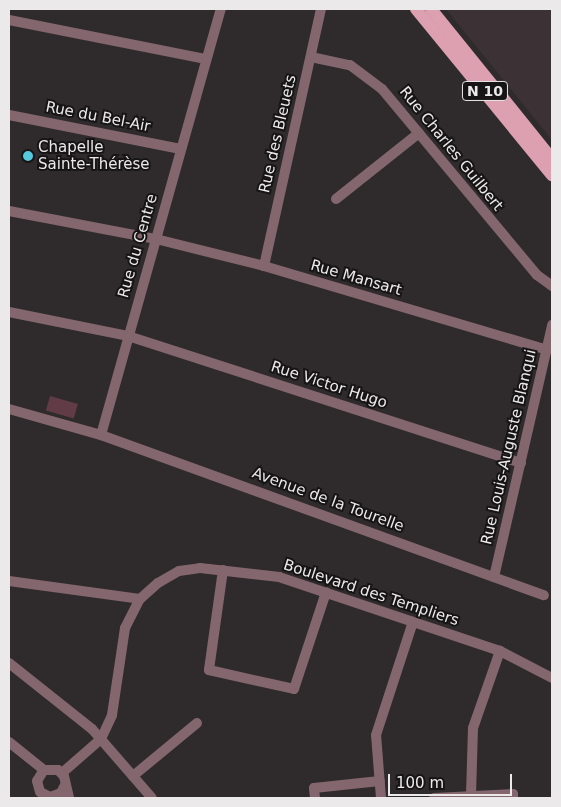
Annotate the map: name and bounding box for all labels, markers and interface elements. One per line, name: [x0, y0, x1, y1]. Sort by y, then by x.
street label: Rue des Bleuets: [256, 73, 300, 195]
road number: N 10: [461, 80, 509, 102]
street label: Rue Charles Guilbert: [395, 83, 507, 215]
street label: Rue du Bel-Air: [44, 98, 152, 136]
place label: Chapelle Sainte-Thérèse: [38, 138, 150, 173]
marker: Chapelle Sainte-Thérèse: [22, 150, 34, 162]
street label: Rue du Centre: [115, 192, 161, 300]
street label: Rue Mansart: [308, 256, 404, 300]
street label: Rue Louis-Auguste Blanqui: [478, 348, 540, 546]
street label: Rue Victor Hugo: [269, 358, 389, 412]
street label: Avenue de la Tourelle: [250, 464, 406, 536]
street label: Boulevard des Templiers: [281, 556, 461, 630]
scale bar: [391, 764, 515, 796]
text: 100 m: [396, 774, 444, 792]

